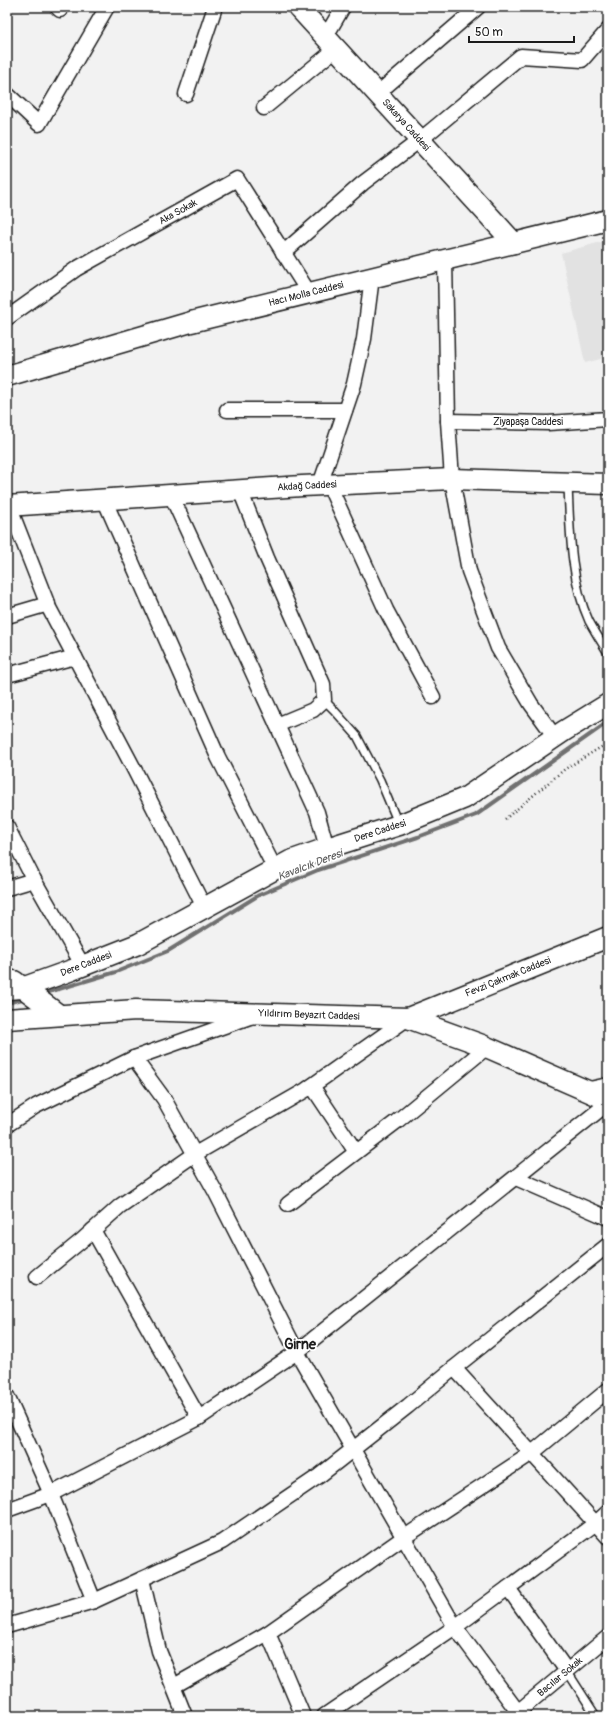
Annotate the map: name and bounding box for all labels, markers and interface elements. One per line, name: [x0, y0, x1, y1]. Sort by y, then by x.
scale bar: [469, 18, 574, 44]
text: 50 m: [475, 25, 503, 40]
street label: Sakarya Caddesi: [380, 97, 433, 154]
street label: Aka Sokak: [157, 196, 200, 227]
street label: Hacı Molla Caddesi: [267, 279, 345, 309]
street label: Ziyapaşa Caddesi: [493, 416, 563, 428]
street label: Akdağ Caddesi: [277, 478, 337, 494]
street label: Dere Caddesi: [353, 817, 408, 845]
water label: Kavalcık Deresi: [276, 846, 346, 883]
street label: Dere Caddesi: [59, 949, 113, 979]
street label: Fevzi Çakmak Caddesi: [463, 954, 553, 1000]
street label: Yıldırım Beyazıt Caddesi: [257, 1007, 360, 1023]
district label: Girne: [284, 1336, 317, 1353]
street label: Bacılar Sokak: [535, 1654, 586, 1699]

